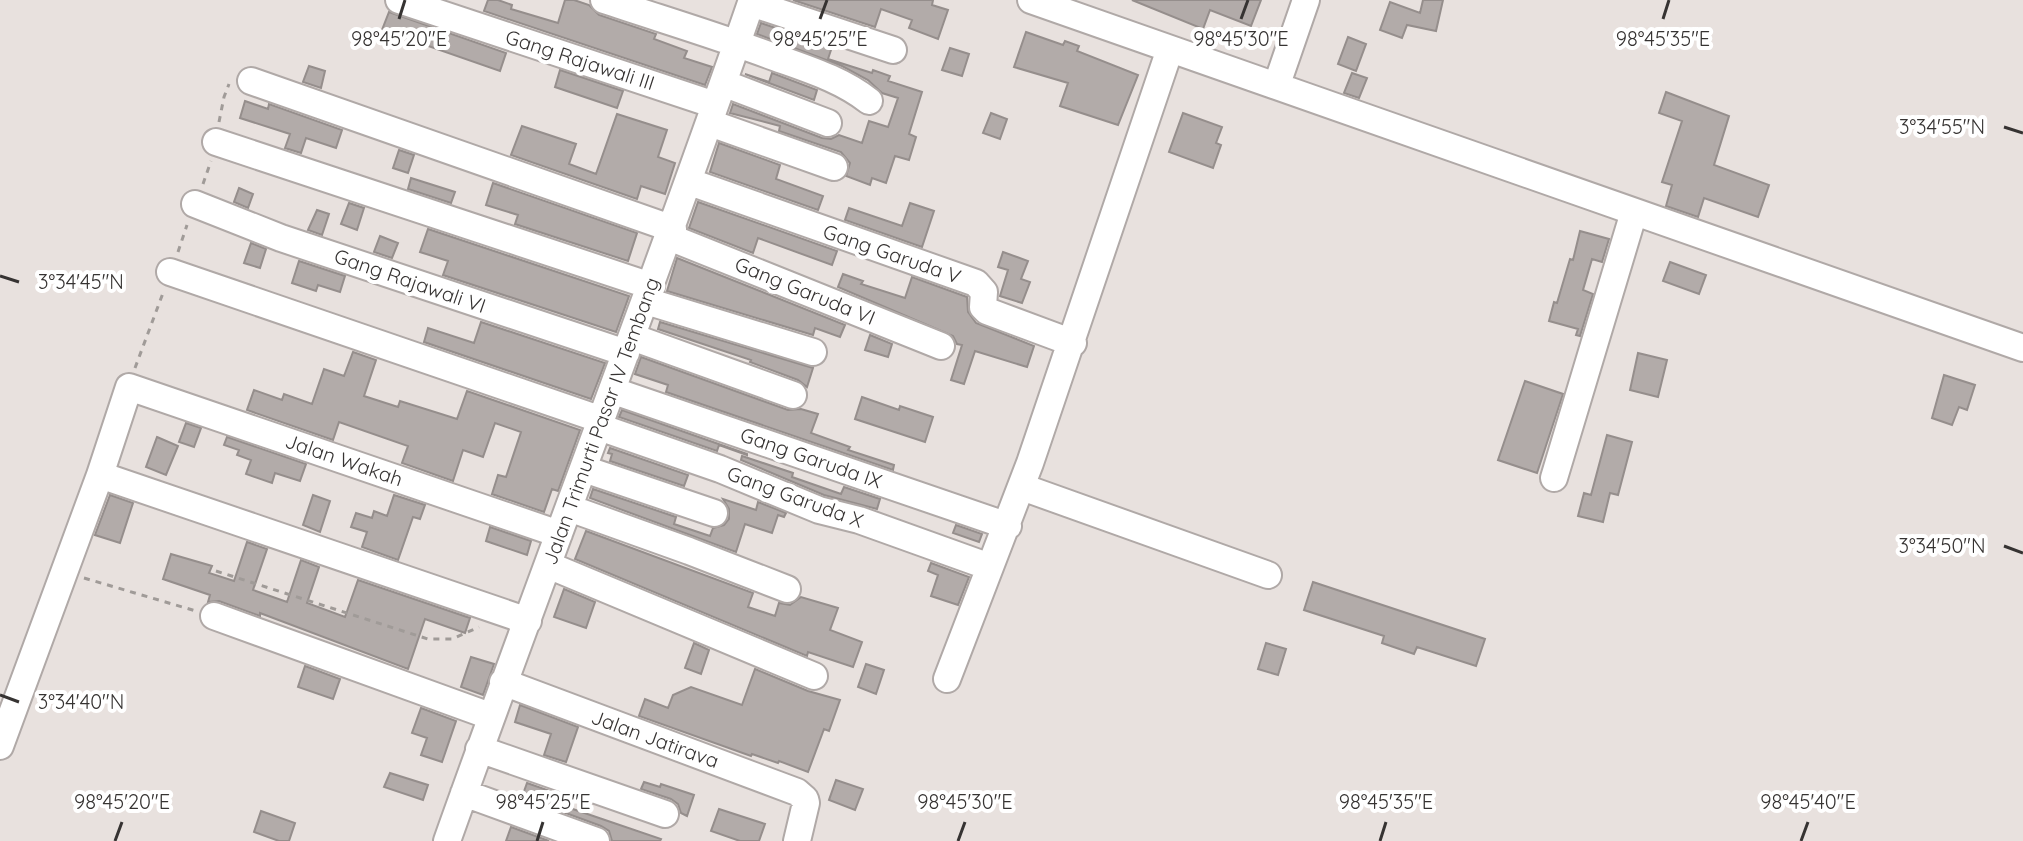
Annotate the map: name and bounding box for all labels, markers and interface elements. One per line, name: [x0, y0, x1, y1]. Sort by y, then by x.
street label: Gang Rajawali III: [502, 24, 658, 95]
text: 98°45'20"E: [351, 26, 447, 51]
text: 98°45'25"E: [772, 26, 868, 51]
text: 98°45'30"E: [1193, 26, 1289, 51]
text: 98°45'35"E: [1616, 26, 1710, 51]
text: 3°34'55"N: [1899, 114, 1985, 139]
street label: Gang Garuda V: [820, 218, 964, 289]
street label: Gang Rajawali VI: [331, 243, 489, 318]
street label: Gang Garuda VI: [731, 251, 879, 330]
text: 3°34'45"N: [38, 269, 124, 294]
street label: Jalan Trimurti Pasar IV Tembang: [537, 274, 664, 568]
street label: Gang Garuda IX: [737, 422, 885, 493]
street label: Jalan Wakah: [282, 428, 406, 491]
street label: Gang Garuda X: [724, 460, 867, 533]
text: 3°34'50"N: [1898, 533, 1986, 558]
text: 3°34'40"N: [38, 689, 124, 714]
street label: Jalan Jatirava: [588, 704, 722, 773]
text: 98°45'20"E: [74, 789, 170, 814]
text: 98°45'25"E: [495, 789, 591, 814]
text: 98°45'30"E: [917, 789, 1013, 814]
text: 98°45'35"E: [1339, 789, 1433, 814]
text: 98°45'40"E: [1760, 789, 1856, 814]

